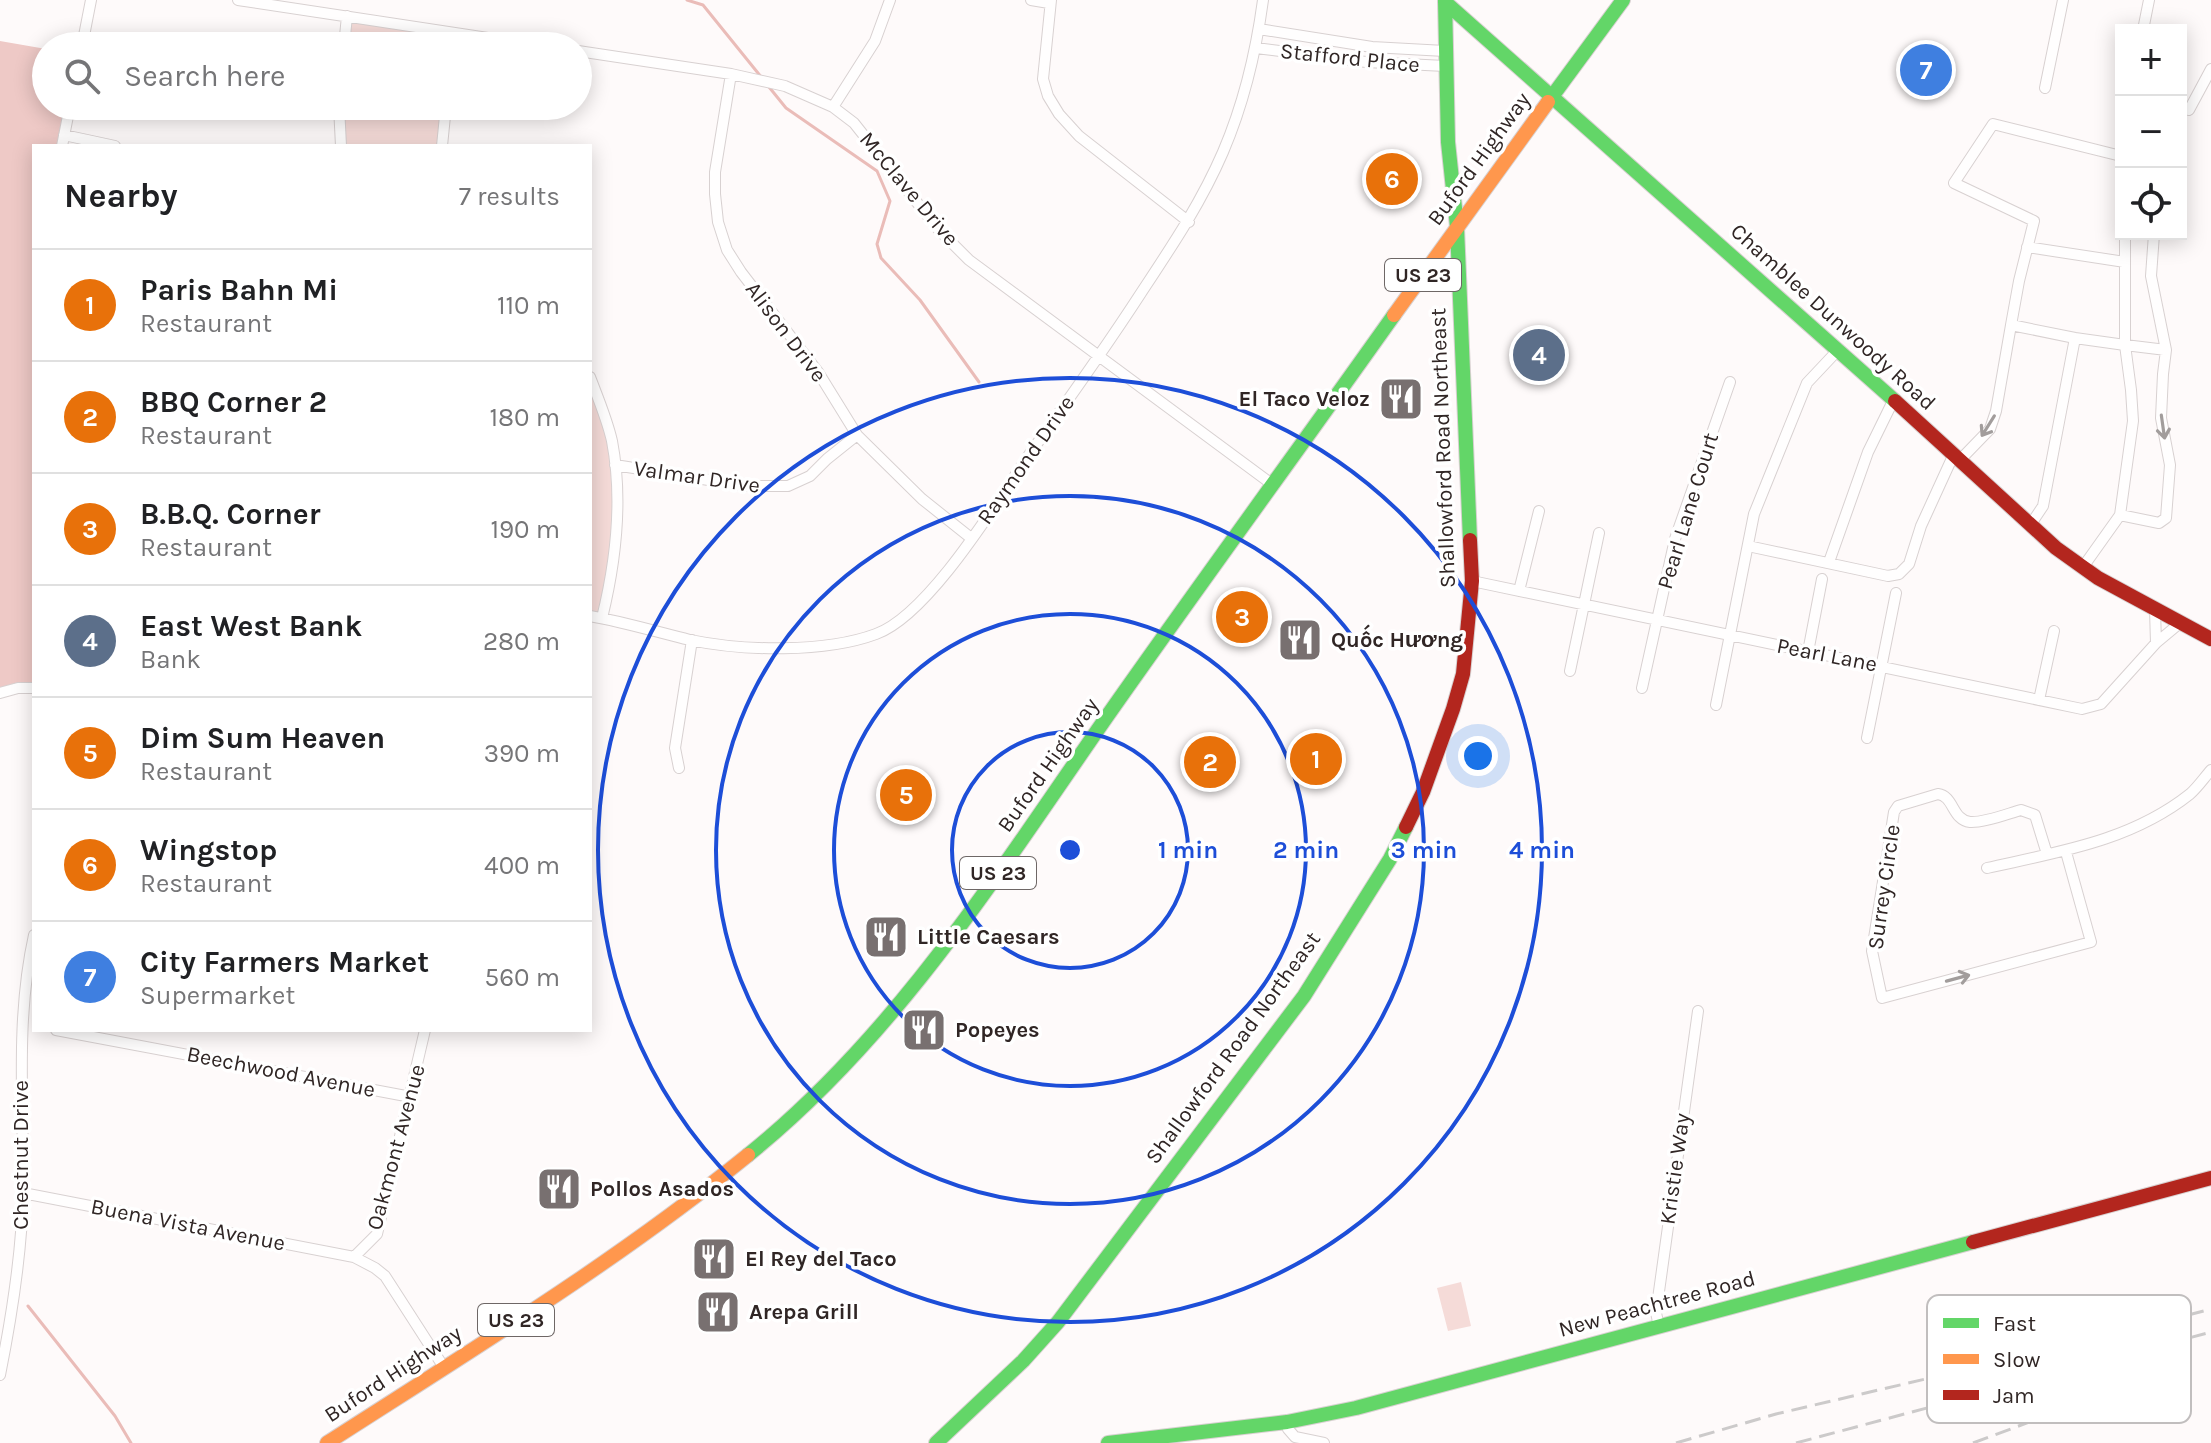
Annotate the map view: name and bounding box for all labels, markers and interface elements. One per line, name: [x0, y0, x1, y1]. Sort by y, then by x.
map controls: [2115, 24, 2187, 240]
button: +: [2115, 24, 2187, 96]
search box: [32, 32, 592, 120]
street label: Stafford Place: [1279, 38, 1421, 78]
pin: 7: [1900, 40, 1952, 100]
icon: search: [60, 54, 104, 98]
text: Search here: [124, 58, 285, 94]
street label: Buford Highway: [1422, 87, 1536, 231]
button: −: [2115, 96, 2187, 168]
street label: McClave Drive: [854, 127, 964, 251]
pin: 6: [1366, 149, 1418, 209]
button: locate: [2115, 168, 2187, 240]
text: Nearby: [64, 176, 178, 216]
text: 7 results: [459, 181, 560, 212]
street label: Chamblee Dunwoody Road: [1725, 218, 1941, 416]
road number: US 23: [1385, 259, 1461, 291]
text: Paris Bahn Mi: [140, 272, 338, 308]
street label: Alison Drive: [740, 277, 832, 387]
text: 1: [85, 290, 95, 321]
text: 110 m: [497, 290, 560, 321]
street label: Shallowford Road Northeast: [1425, 307, 1461, 589]
text: Restaurant: [140, 308, 272, 339]
pin: 4: [1513, 325, 1565, 385]
restaurant icon: El Taco Veloz: [1377, 375, 1425, 423]
text: BBQ Corner 2: [140, 384, 327, 420]
place label: El Taco Veloz: [1239, 386, 1370, 412]
street label: Raymond Drive: [972, 391, 1080, 529]
text: 2: [82, 402, 98, 433]
text: 180 m: [490, 402, 560, 433]
one-way arrow: [1980, 414, 1996, 437]
one-way arrow: [2156, 414, 2171, 439]
text: Restaurant: [140, 420, 272, 451]
street label: Pearl Lane Court: [1652, 430, 1724, 592]
street label: Valmar Drive: [632, 455, 762, 499]
text: B.B.Q. Corner: [140, 496, 321, 532]
text: 3: [82, 514, 98, 545]
text: 190 m: [490, 514, 560, 545]
text: Restaurant: [140, 532, 272, 563]
pin: 3: [1216, 587, 1268, 647]
text: East West Bank: [140, 608, 362, 644]
restaurant icon: Quốc Hương: [1276, 616, 1324, 664]
place label: Quốc Hương: [1331, 624, 1463, 653]
text: 4: [82, 626, 98, 657]
text: 280 m: [483, 626, 560, 657]
street label: Pearl Lane: [1775, 633, 1879, 677]
text: Bank: [140, 644, 201, 675]
street label: Buford Highway: [992, 693, 1104, 837]
text: Dim Sum Heaven: [140, 720, 385, 756]
pin: 1: [1290, 729, 1342, 789]
pin: 2: [1184, 732, 1236, 792]
your location: [1458, 736, 1498, 776]
text: 5: [82, 738, 98, 769]
text: 390 m: [484, 738, 560, 769]
text: Restaurant: [140, 756, 272, 787]
pin: 5: [880, 765, 932, 825]
street label: Surrey Circle: [1862, 823, 1906, 951]
text: Wingstop: [140, 832, 277, 868]
centre of rings: [1056, 836, 1084, 864]
text: 1 min: [1158, 836, 1218, 864]
text: 2 min: [1273, 836, 1339, 864]
text: 3 min: [1391, 836, 1457, 864]
text: 4 min: [1509, 836, 1575, 864]
text: 6: [82, 850, 98, 881]
text: 400 m: [484, 850, 560, 881]
road number: US 23: [960, 857, 1036, 889]
text: Restaurant: [140, 868, 272, 899]
restaurant icon: Little Caesars: [862, 913, 910, 961]
place label: Little Caesars: [917, 924, 1060, 950]
street label: Shallowford Road Northeast: [1140, 927, 1326, 1169]
text: City Farmers Market: [140, 944, 429, 980]
text: 7: [84, 962, 96, 993]
text: 560 m: [485, 962, 560, 993]
one-way arrow: [1944, 970, 1970, 985]
text: Supermarket: [140, 980, 295, 1011]
restaurant icon: Popeyes: [900, 1006, 948, 1054]
place label: Popeyes: [955, 1017, 1040, 1043]
street label: Beechwood Avenue: [185, 1041, 377, 1103]
street label: Oakmont Avenue: [361, 1061, 431, 1233]
street label: Chestnut Drive: [8, 1080, 34, 1230]
street label: Kristie Way: [1654, 1112, 1696, 1226]
restaurant icon: Pollos Asados: [535, 1165, 583, 1213]
place label: Pollos Asados: [590, 1176, 734, 1202]
street label: Buena Vista Avenue: [89, 1193, 287, 1257]
restaurant icon: El Rey del Taco: [690, 1235, 738, 1283]
place label: El Rey del Taco: [745, 1246, 897, 1272]
street label: New Peachtree Road: [1556, 1265, 1758, 1343]
restaurant icon: Arepa Grill: [694, 1288, 742, 1336]
legend: [1927, 1295, 2191, 1423]
place label: Arepa Grill: [749, 1299, 859, 1325]
road number: US 23: [478, 1304, 554, 1336]
text: Fast: [1993, 1311, 2036, 1337]
street label: Buford Highway: [320, 1320, 466, 1428]
text: Slow: [1993, 1347, 2040, 1373]
text: Jam: [1993, 1383, 2035, 1409]

